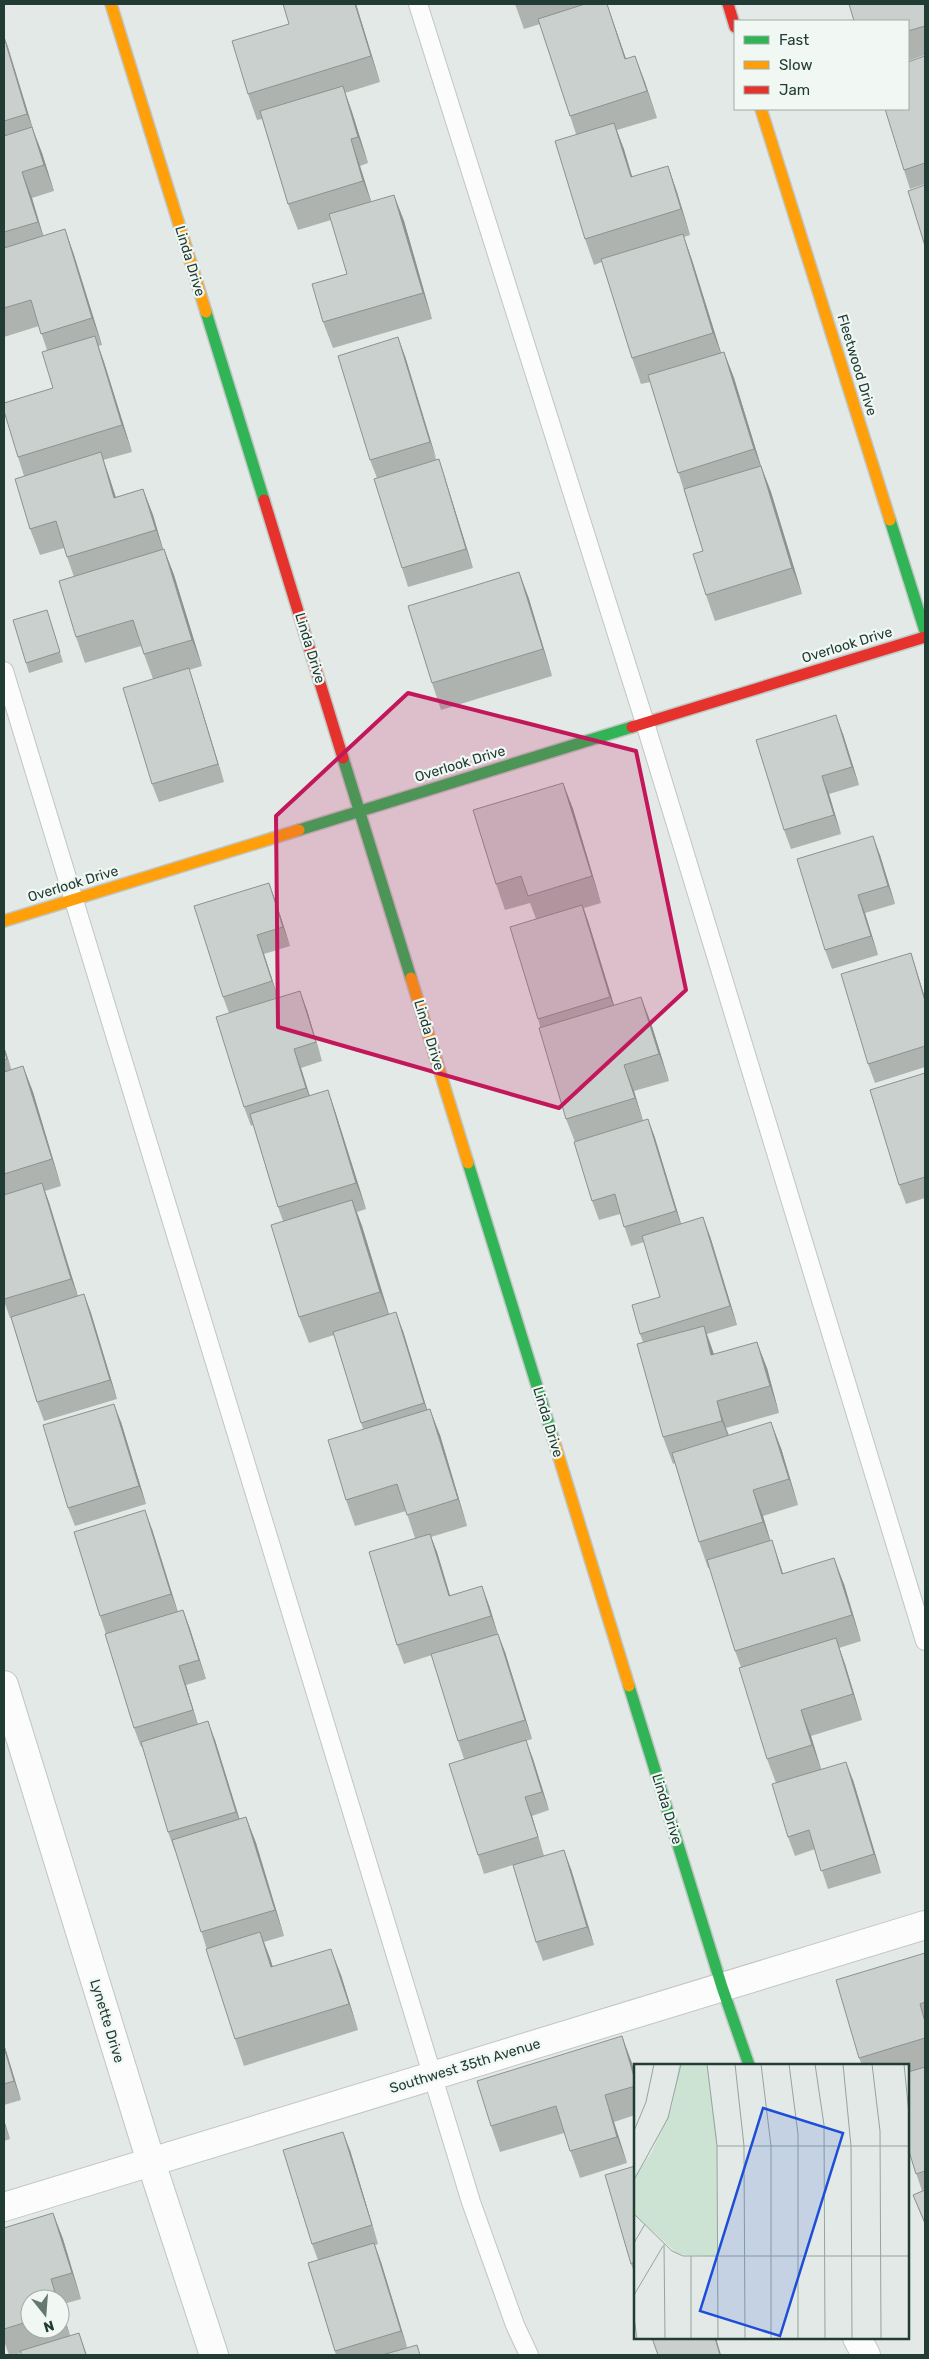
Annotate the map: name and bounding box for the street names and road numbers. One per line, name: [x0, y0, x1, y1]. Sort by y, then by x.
street label: Linda Drive: [171, 224, 209, 299]
street label: Fleetwood Drive: [833, 312, 881, 418]
street label: Linda Drive: [291, 611, 329, 686]
street label: Overlook Drive: [800, 623, 894, 667]
street label: Overlook Drive: [413, 742, 507, 786]
street label: Overlook Drive: [26, 862, 120, 906]
street label: Linda Drive: [410, 998, 448, 1073]
street label: Linda Drive: [529, 1385, 567, 1460]
street label: Linda Drive: [648, 1772, 686, 1847]
street label: Lynette Drive: [86, 1977, 128, 2065]
street label: Southwest 35th Avenue: [388, 2035, 543, 2097]

